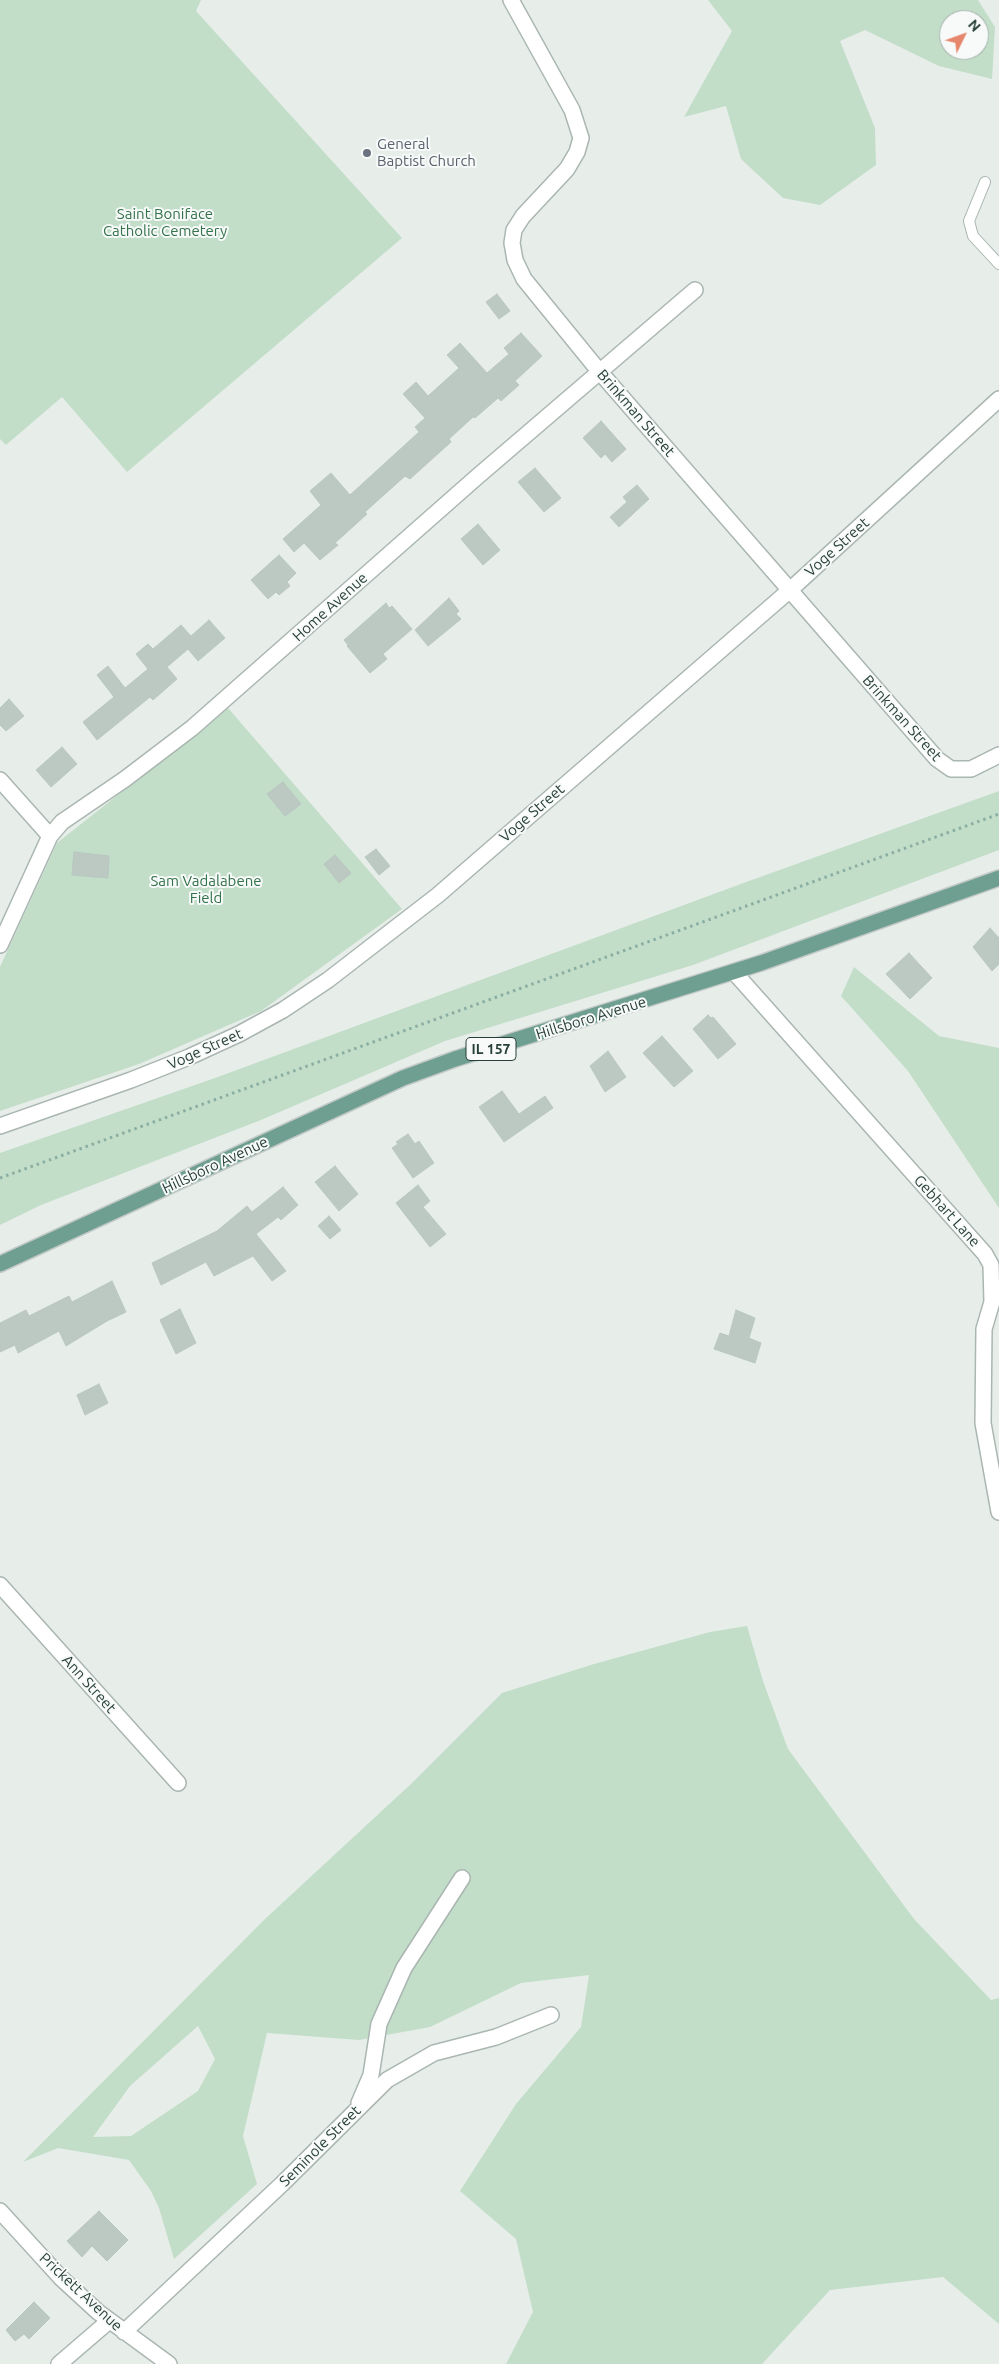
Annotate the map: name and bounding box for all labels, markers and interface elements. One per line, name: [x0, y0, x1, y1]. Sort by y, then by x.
north arrow: [939, 10, 989, 60]
text: N: [965, 16, 984, 35]
place label: General Baptist Church: [377, 135, 476, 170]
marker: General Baptist Church: [361, 147, 373, 159]
park label: Saint Boniface Catholic Cemetery: [103, 205, 227, 240]
street label: Brinkman Street: [593, 366, 679, 460]
street label: Voge Street: [801, 514, 873, 580]
street label: Home Avenue: [289, 569, 371, 645]
street label: Brinkman Street: [859, 671, 945, 765]
street label: Voge Street: [496, 780, 568, 846]
park label: Sam Vadalabene Field: [151, 872, 261, 907]
street label: Hillsboro Avenue: [534, 993, 648, 1043]
street label: Voge Street: [165, 1025, 245, 1073]
road number: IL 157: [466, 1038, 516, 1060]
street label: Hillsboro Avenue: [159, 1133, 271, 1197]
street label: Gebhart Lane: [910, 1171, 984, 1251]
street label: Ann Street: [58, 1651, 120, 1717]
street label: Seminole Street: [276, 2102, 364, 2190]
street label: Prickett Avenue: [36, 2249, 126, 2335]

